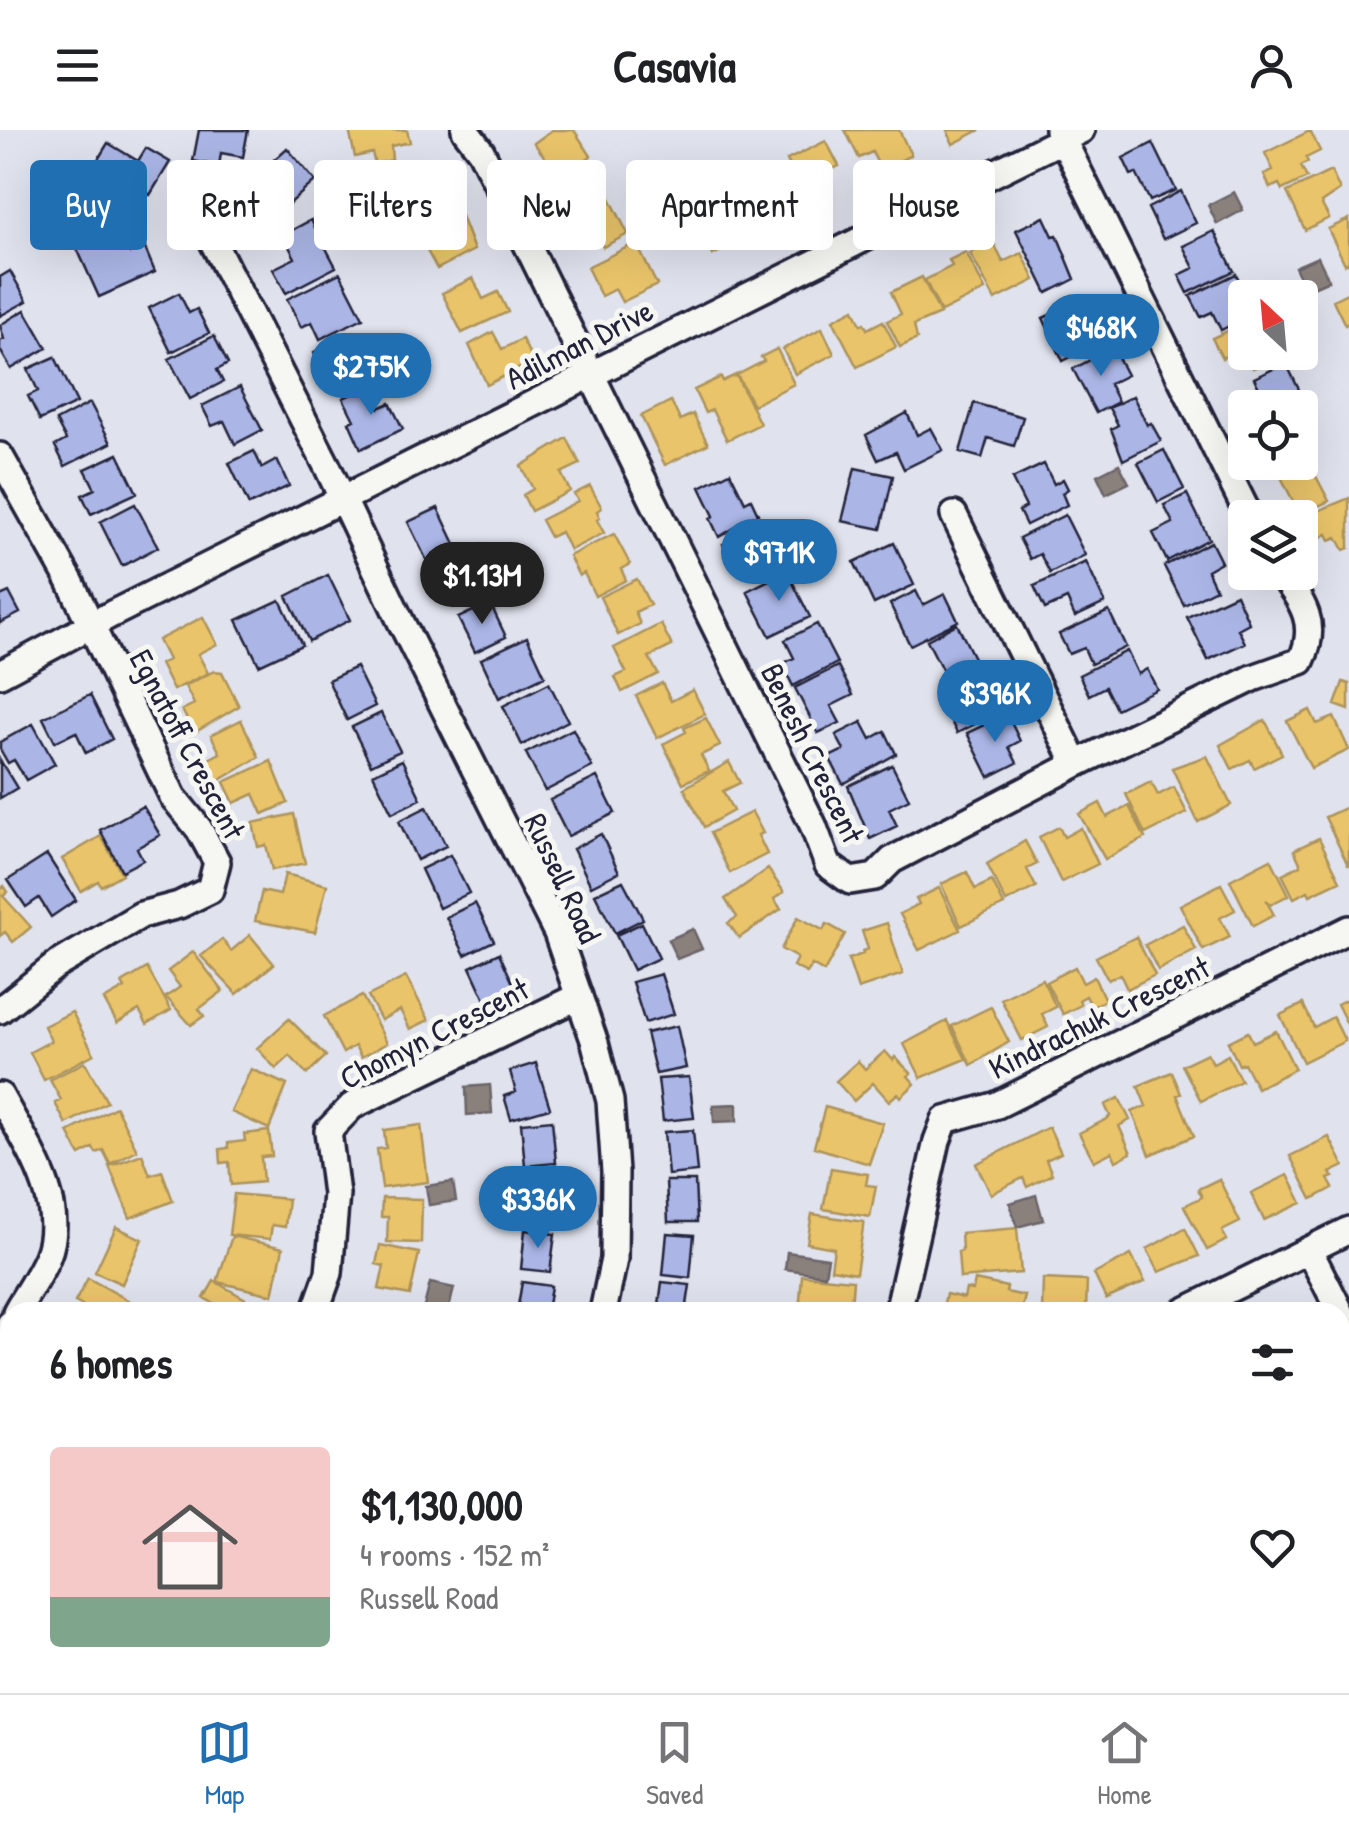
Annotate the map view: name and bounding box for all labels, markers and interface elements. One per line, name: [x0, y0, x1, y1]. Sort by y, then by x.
text: Casavia: [613, 35, 736, 96]
icon: menu: [50, 38, 105, 93]
icon: person: [1244, 38, 1299, 93]
chip: Buy: [30, 160, 147, 250]
chip: Rent: [167, 160, 294, 250]
chip: Filters: [314, 160, 467, 250]
chip: New: [487, 160, 606, 250]
chip: Apartment: [626, 160, 833, 250]
chip: House: [853, 160, 995, 250]
north arrow: [1228, 280, 1318, 370]
map controls: [1228, 280, 1318, 590]
street label: Adilman Drive: [498, 288, 660, 400]
pin: $468K: [1031, 294, 1171, 379]
text: $468K: [1065, 305, 1137, 348]
pin: $275K: [301, 333, 441, 418]
text: $275K: [332, 344, 410, 387]
button: locate: [1228, 390, 1318, 480]
button: layers: [1228, 500, 1318, 590]
pin: $971K: [709, 519, 849, 604]
text: $971K: [743, 530, 815, 573]
pin: $1.13M: [401, 542, 563, 627]
text: $1.13M: [442, 553, 522, 596]
street label: Egnatoff Crescent: [120, 642, 257, 847]
street label: Benesh Crescent: [751, 656, 875, 851]
pin: $396K: [925, 660, 1065, 745]
text: $396K: [959, 671, 1031, 714]
street label: Russell Road: [514, 806, 612, 950]
street label: Kindrachuk Crescent: [981, 945, 1217, 1089]
street label: Chomyn Crescent: [332, 967, 537, 1099]
pin: $336K: [468, 1166, 608, 1251]
text: $336K: [501, 1177, 575, 1220]
text: 6 homes: [50, 1334, 172, 1391]
icon: filters: [1245, 1335, 1300, 1390]
text: $1,130,000: [360, 1476, 523, 1533]
icon: home: [130, 1487, 250, 1607]
icon: heart: [1245, 1520, 1300, 1575]
text: 4 rooms · 152 m²: [360, 1533, 549, 1576]
text: Russell Road: [360, 1576, 498, 1619]
tab: Map: [197, 1715, 252, 1813]
tab: Saved: [646, 1715, 703, 1813]
tab: Home: [1097, 1715, 1152, 1813]

